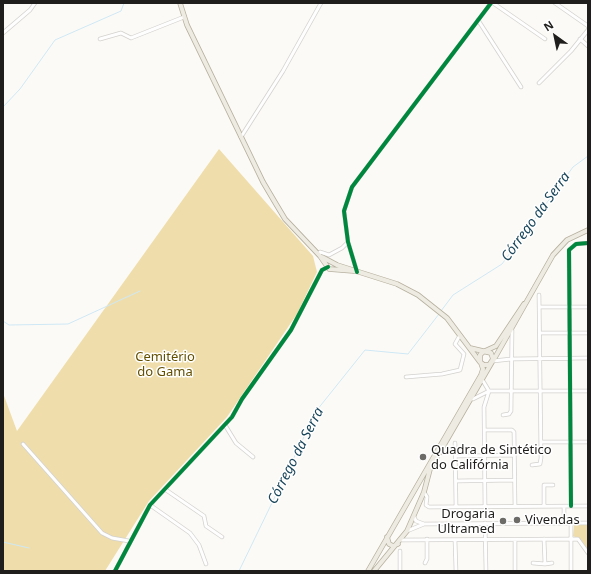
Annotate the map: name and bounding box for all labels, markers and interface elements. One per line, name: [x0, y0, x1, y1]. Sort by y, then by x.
north arrow: [535, 16, 575, 56]
text: N: [540, 17, 556, 34]
water label: Córrego da Serra: [498, 169, 574, 265]
park label: Cemitério do Gama: [135, 349, 195, 380]
water label: Córrego da Serra: [264, 405, 328, 507]
place label: Quadra de Sintético do Califórnia: [431, 442, 552, 473]
marker: Quadra de Sintético do Califórnia: [418, 452, 428, 462]
place label: Drogaria Ultramed: [438, 506, 495, 537]
place label: Vivendas: [525, 512, 580, 528]
marker: Vivendas: [512, 515, 522, 525]
marker: Drogaria Ultramed: [498, 516, 508, 526]

